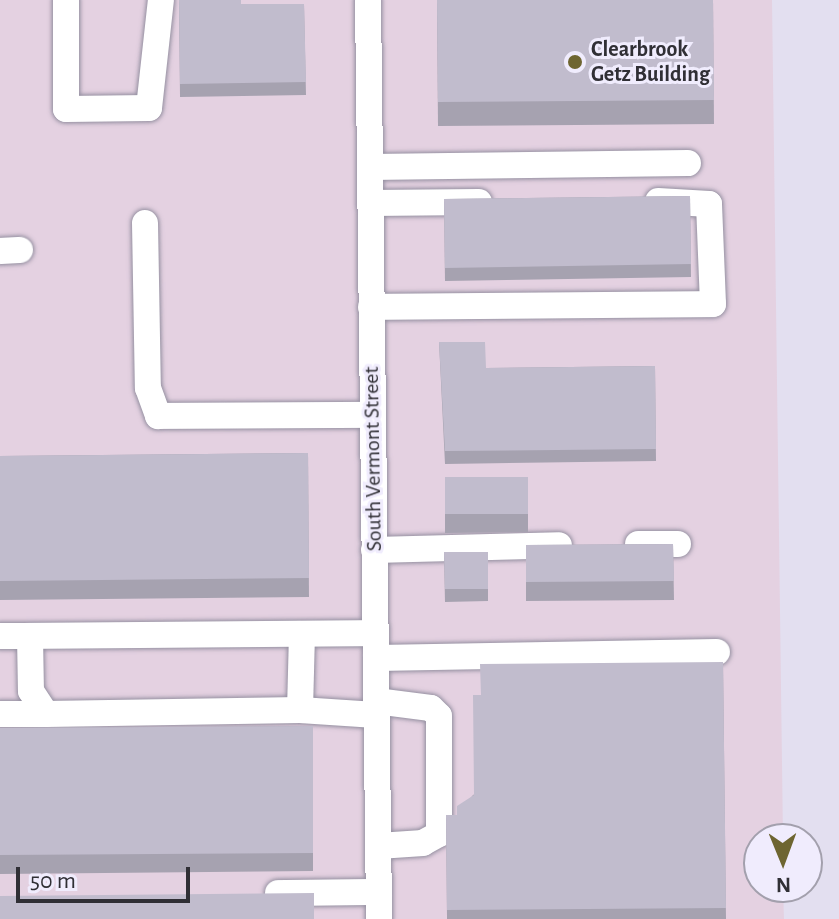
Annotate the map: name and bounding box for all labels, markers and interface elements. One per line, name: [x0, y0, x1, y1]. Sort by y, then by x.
place label: Clearbrook Getz Building: [591, 36, 710, 88]
marker: Clearbrook Getz Building: [566, 53, 584, 71]
street label: South Vermont Street: [358, 366, 388, 552]
north arrow: [743, 823, 823, 903]
scale bar: [20, 851, 194, 901]
text: 50 m: [30, 869, 76, 893]
text: N: [776, 874, 791, 896]

